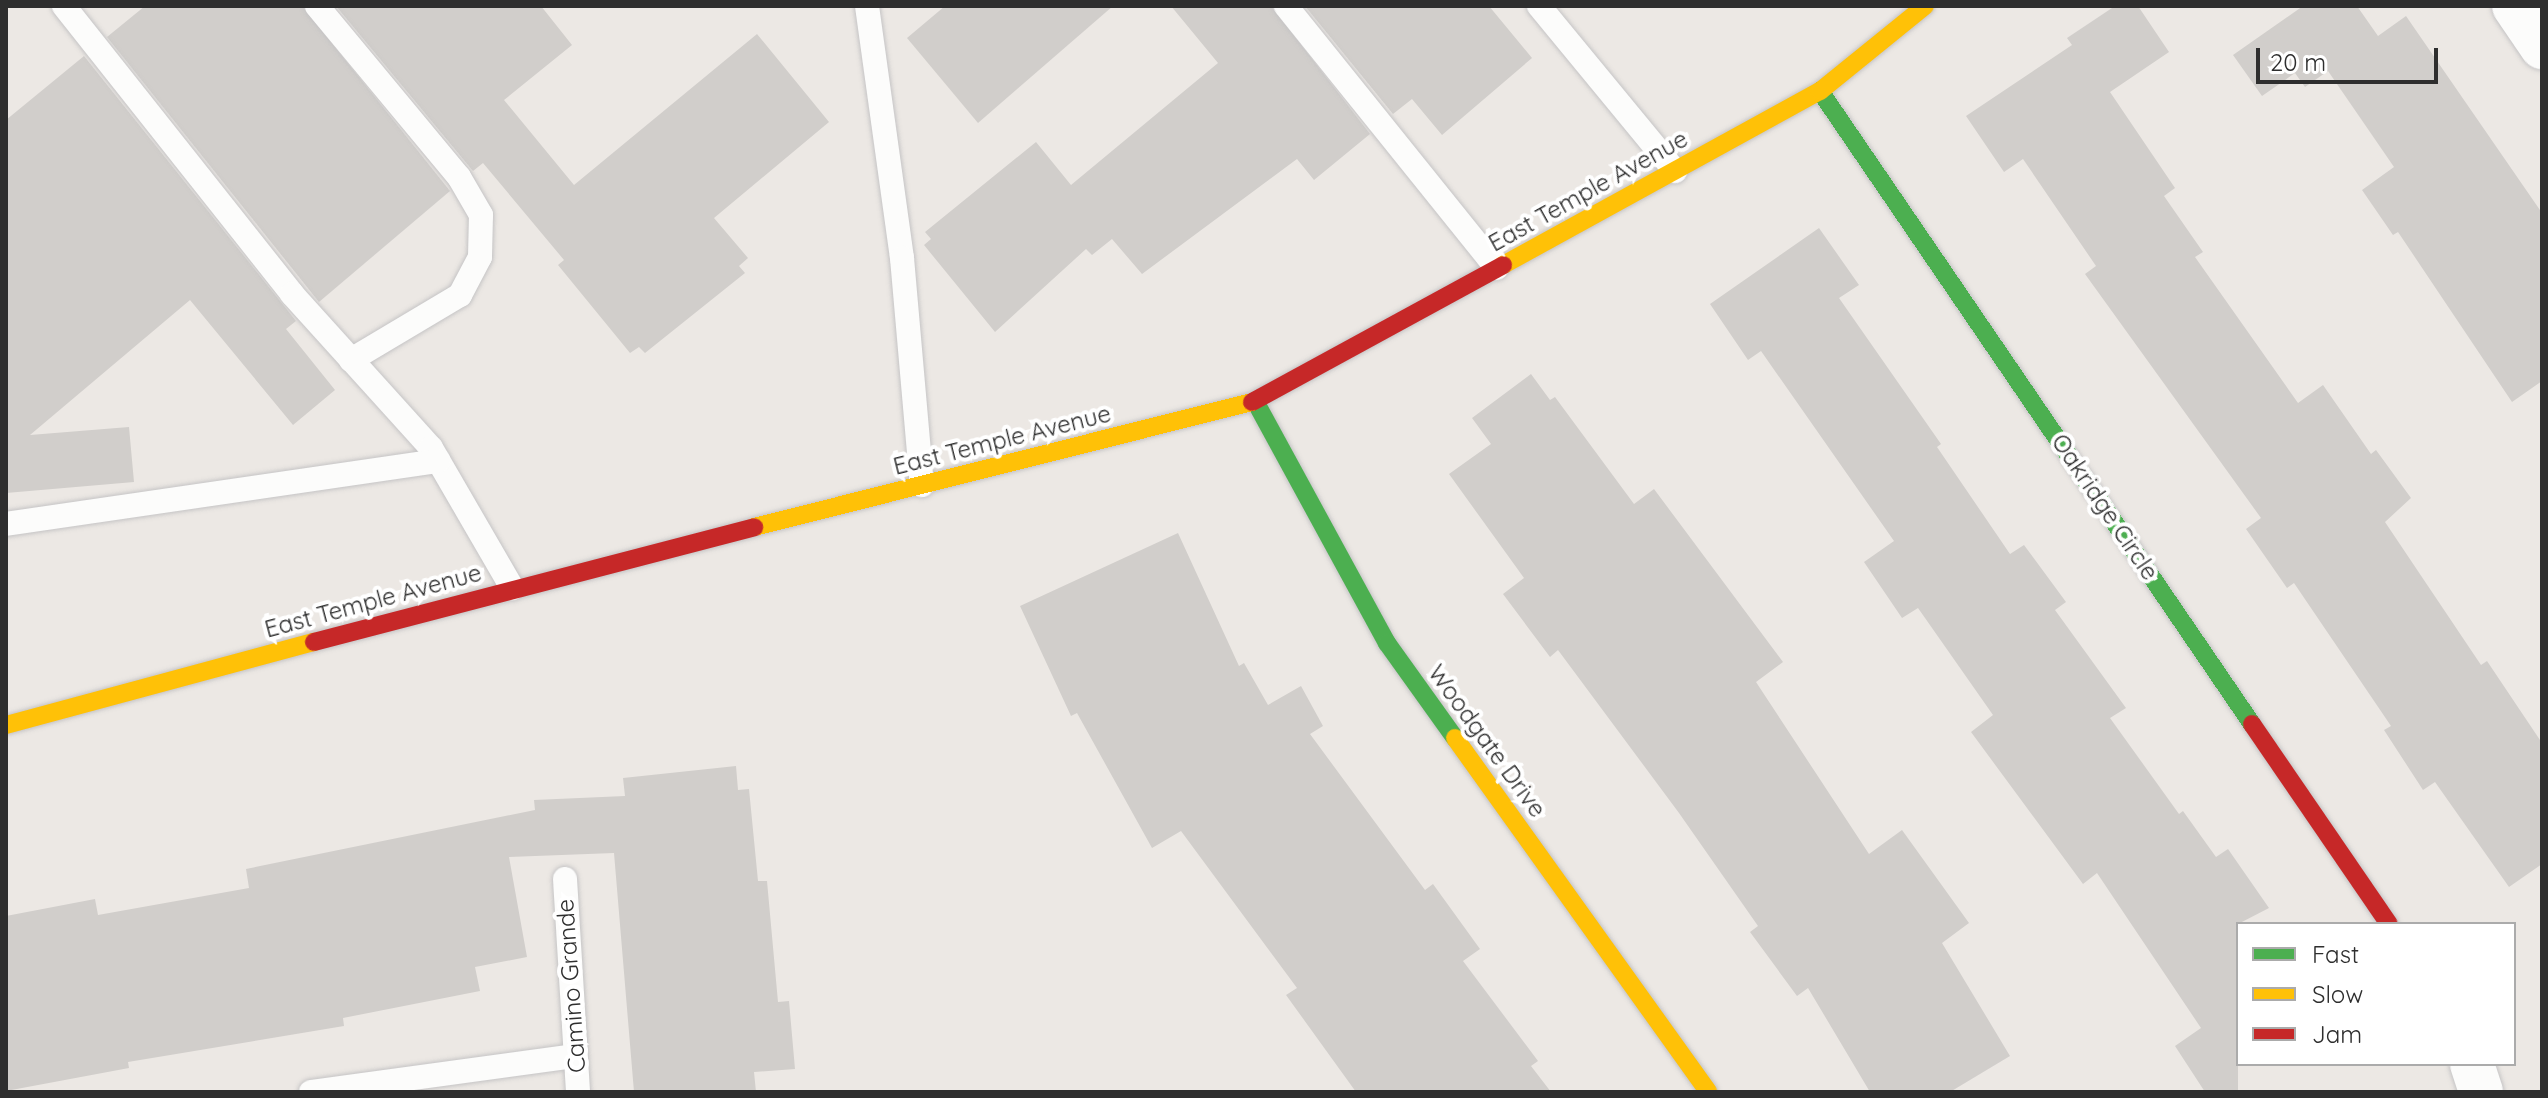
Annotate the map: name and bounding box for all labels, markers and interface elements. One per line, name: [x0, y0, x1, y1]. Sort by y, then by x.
scale bar: [2260, 32, 2442, 82]
text: 20 m: [2270, 47, 2326, 77]
street label: East Temple Avenue: [1483, 124, 1693, 258]
street label: East Temple Avenue: [890, 399, 1114, 481]
street label: Oakridge Circle: [2046, 428, 2164, 586]
street label: East Temple Avenue: [261, 558, 485, 644]
street label: Woodgate Drive: [1422, 659, 1552, 823]
street label: Camino Grande: [551, 898, 591, 1074]
legend: [2236, 922, 2516, 1066]
text: Fast: [2312, 939, 2359, 969]
text: Slow: [2312, 979, 2363, 1009]
text: Jam: [2312, 1019, 2362, 1049]

